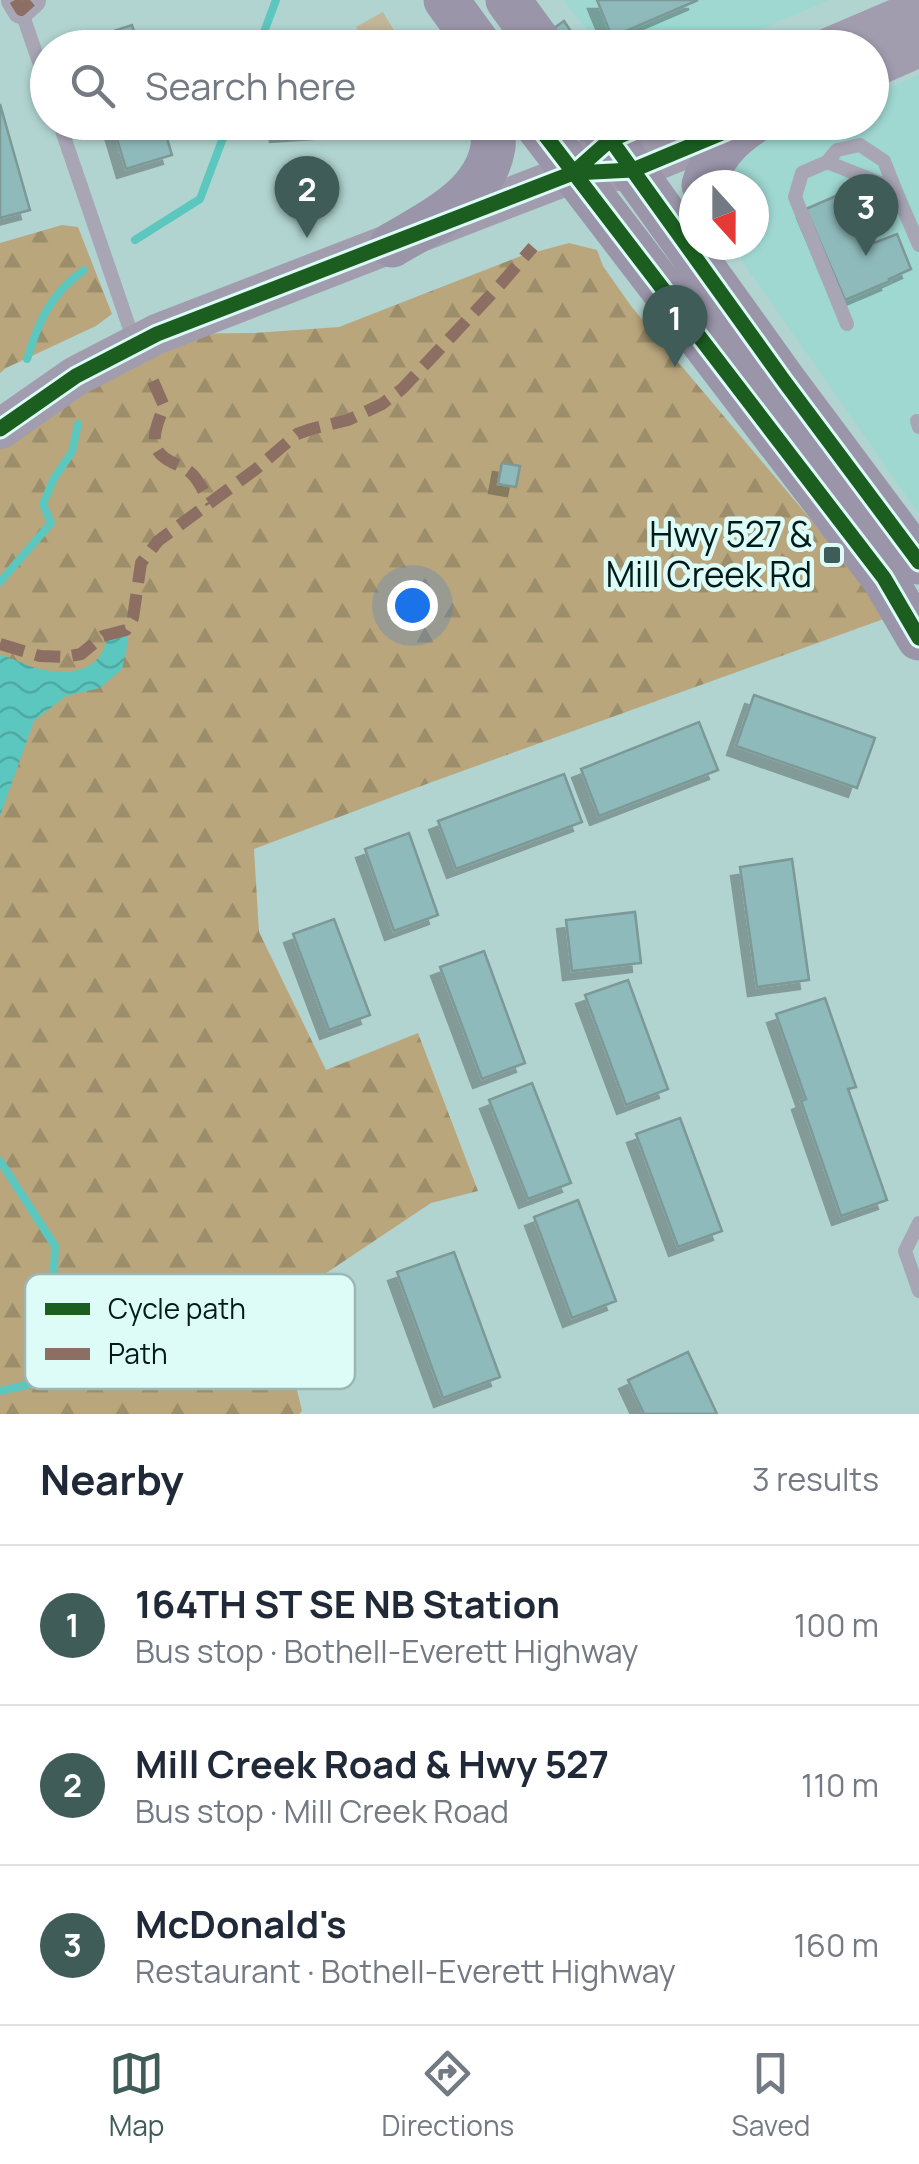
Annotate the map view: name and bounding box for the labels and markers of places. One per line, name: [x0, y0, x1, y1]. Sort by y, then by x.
pin: 2: [274, 156, 340, 238]
pin: 3: [834, 174, 898, 256]
pin: 1: [642, 284, 708, 367]
place label: Hwy 527 & Mill Creek Rd: [606, 510, 812, 598]
marker: Hwy 527 & Mill Creek Rd: [821, 544, 843, 566]

